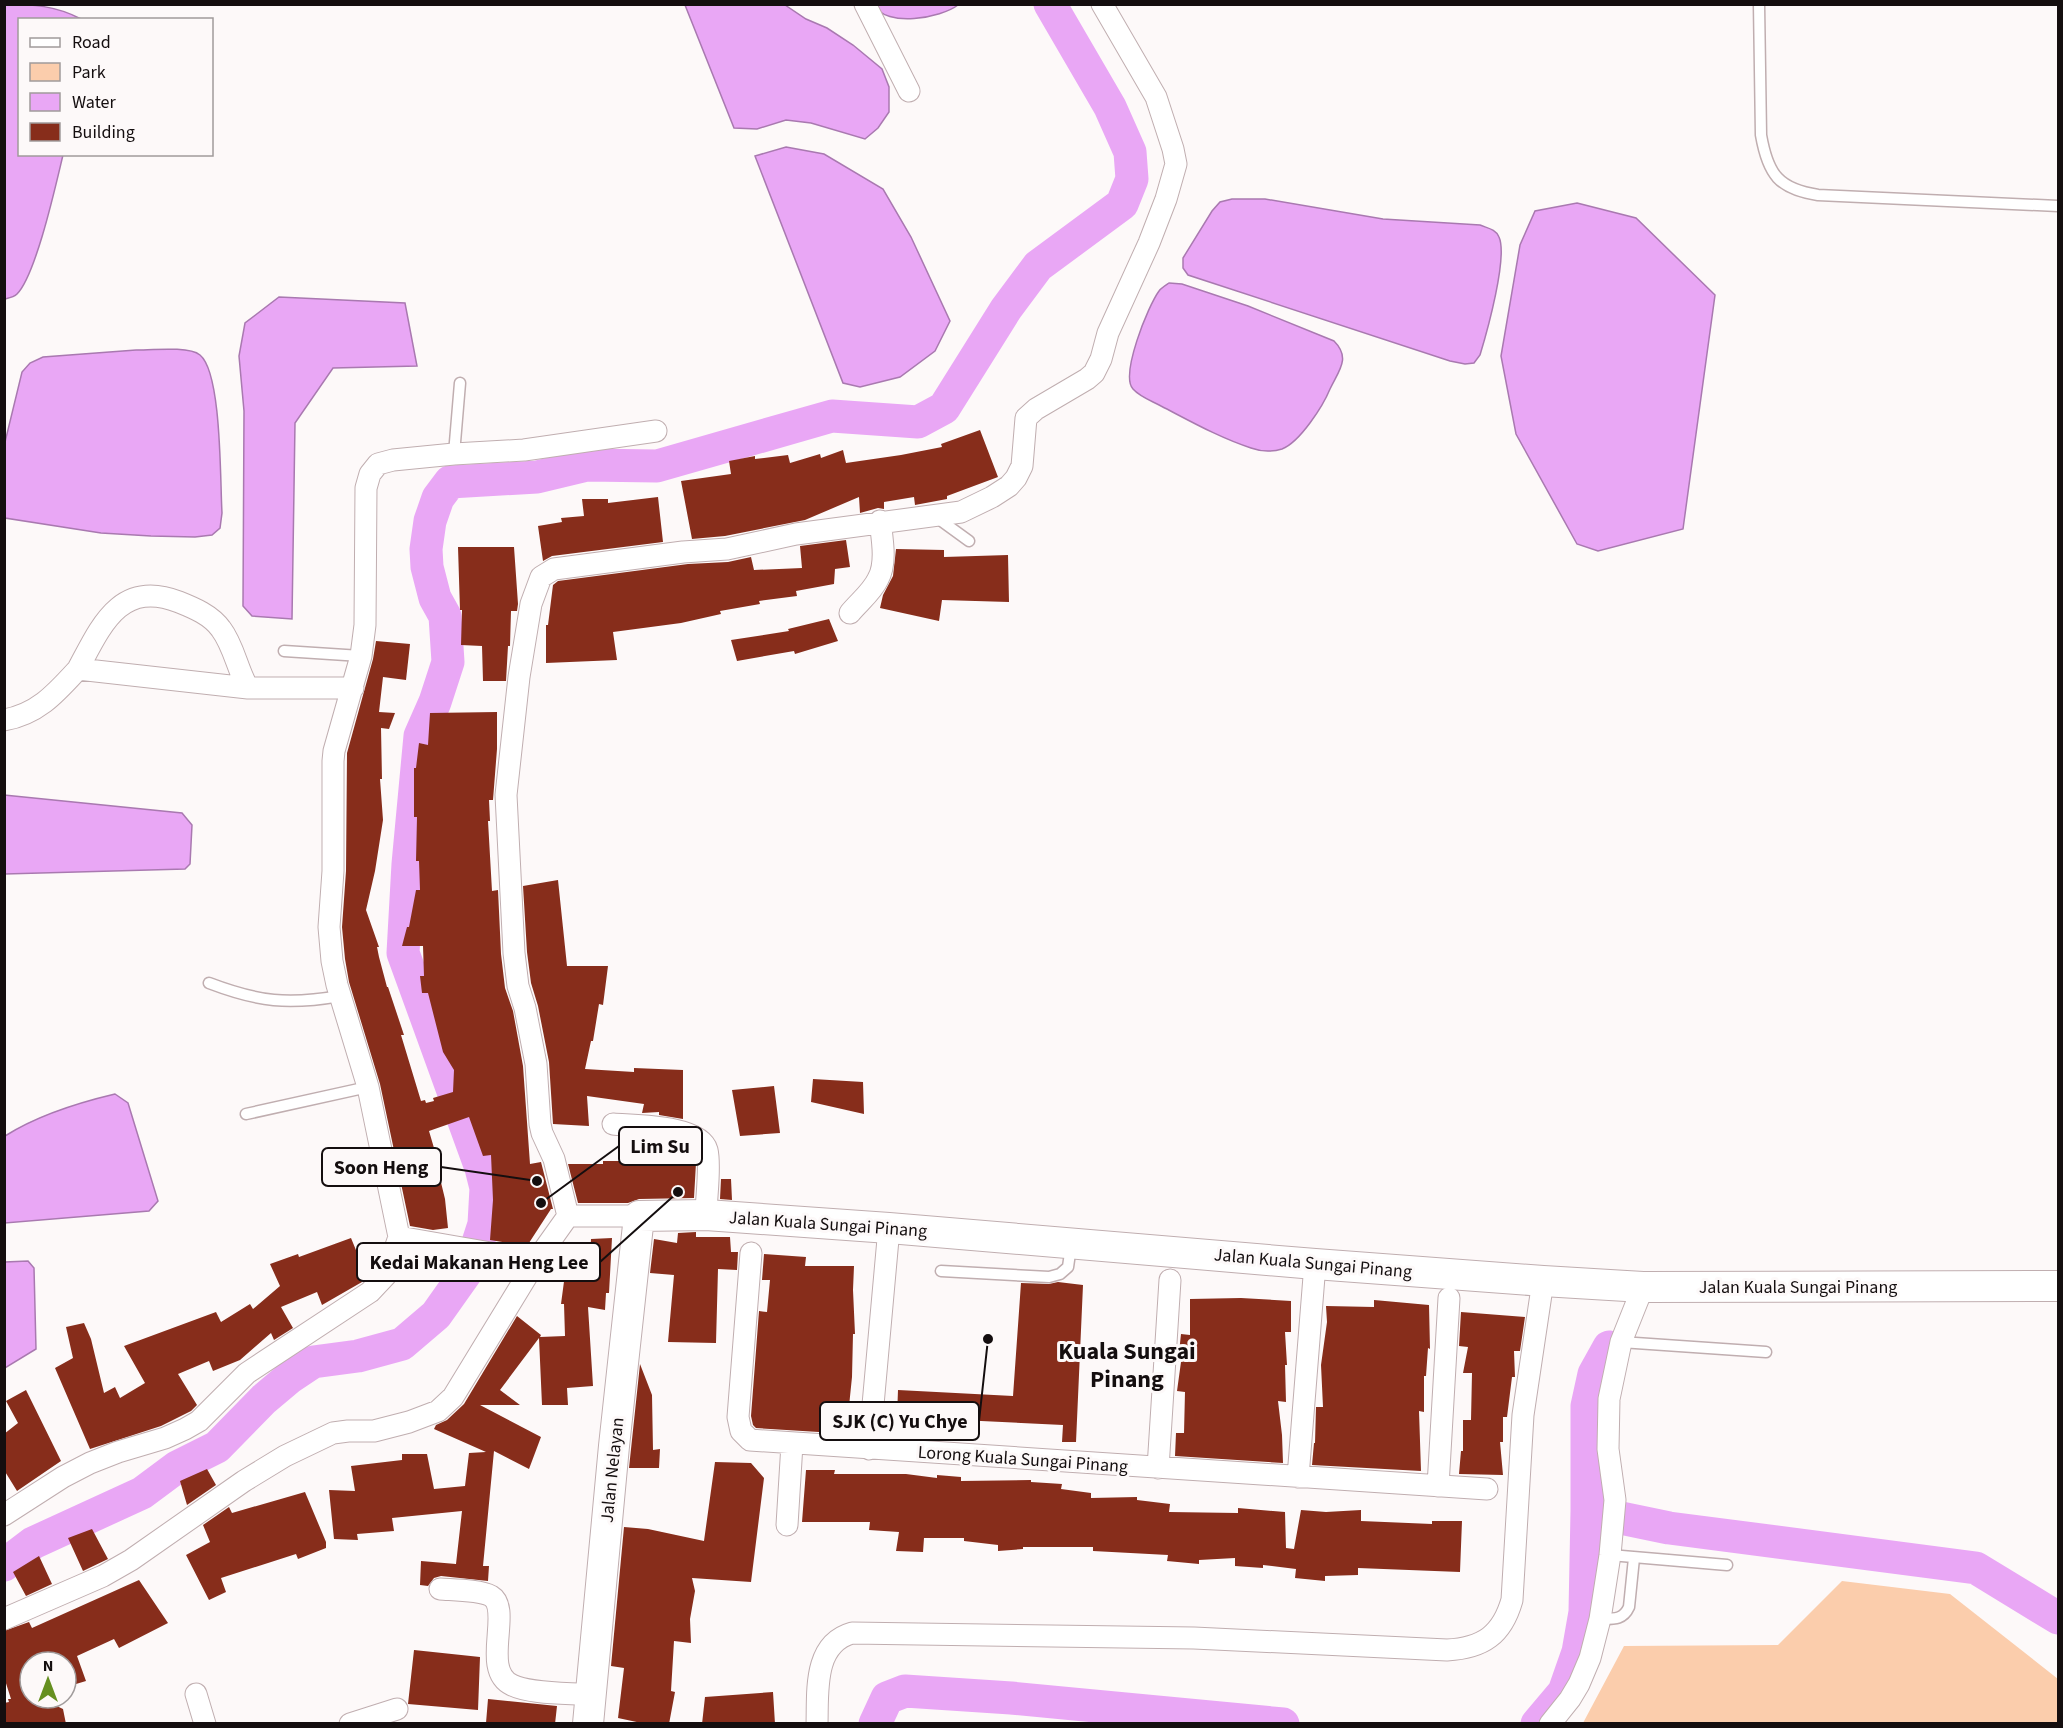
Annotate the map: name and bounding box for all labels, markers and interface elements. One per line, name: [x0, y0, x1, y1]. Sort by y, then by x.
legend: [18, 18, 213, 156]
text: Road: [72, 30, 111, 55]
text: Park: [72, 60, 106, 85]
text: Water: [72, 90, 116, 115]
text: Building: [72, 120, 135, 145]
callout: Lim Su: [619, 1127, 702, 1165]
text: Lim Su: [630, 1133, 690, 1161]
callout: Soon Heng: [322, 1148, 441, 1186]
text: Soon Heng: [334, 1154, 429, 1182]
street label: Jalan Kuala Sungai Pinang: [728, 1205, 928, 1244]
street label: Jalan Kuala Sungai Pinang: [1213, 1242, 1413, 1285]
callout: Kedai Makanan Heng Lee: [357, 1243, 600, 1281]
text: Kedai Makanan Heng Lee: [369, 1249, 589, 1277]
street label: Jalan Kuala Sungai Pinang: [1699, 1275, 1897, 1300]
district label: Kuala Sungai Pinang: [1058, 1334, 1196, 1397]
callout: SJK (C) Yu Chye: [820, 1402, 979, 1440]
text: SJK (C) Yu Chye: [832, 1408, 968, 1436]
street label: Jalan Nelayan: [595, 1416, 630, 1524]
street label: Lorong Kuala Sungai Pinang: [917, 1440, 1129, 1479]
north arrow: [18, 1650, 78, 1710]
text: N: [43, 1655, 53, 1677]

